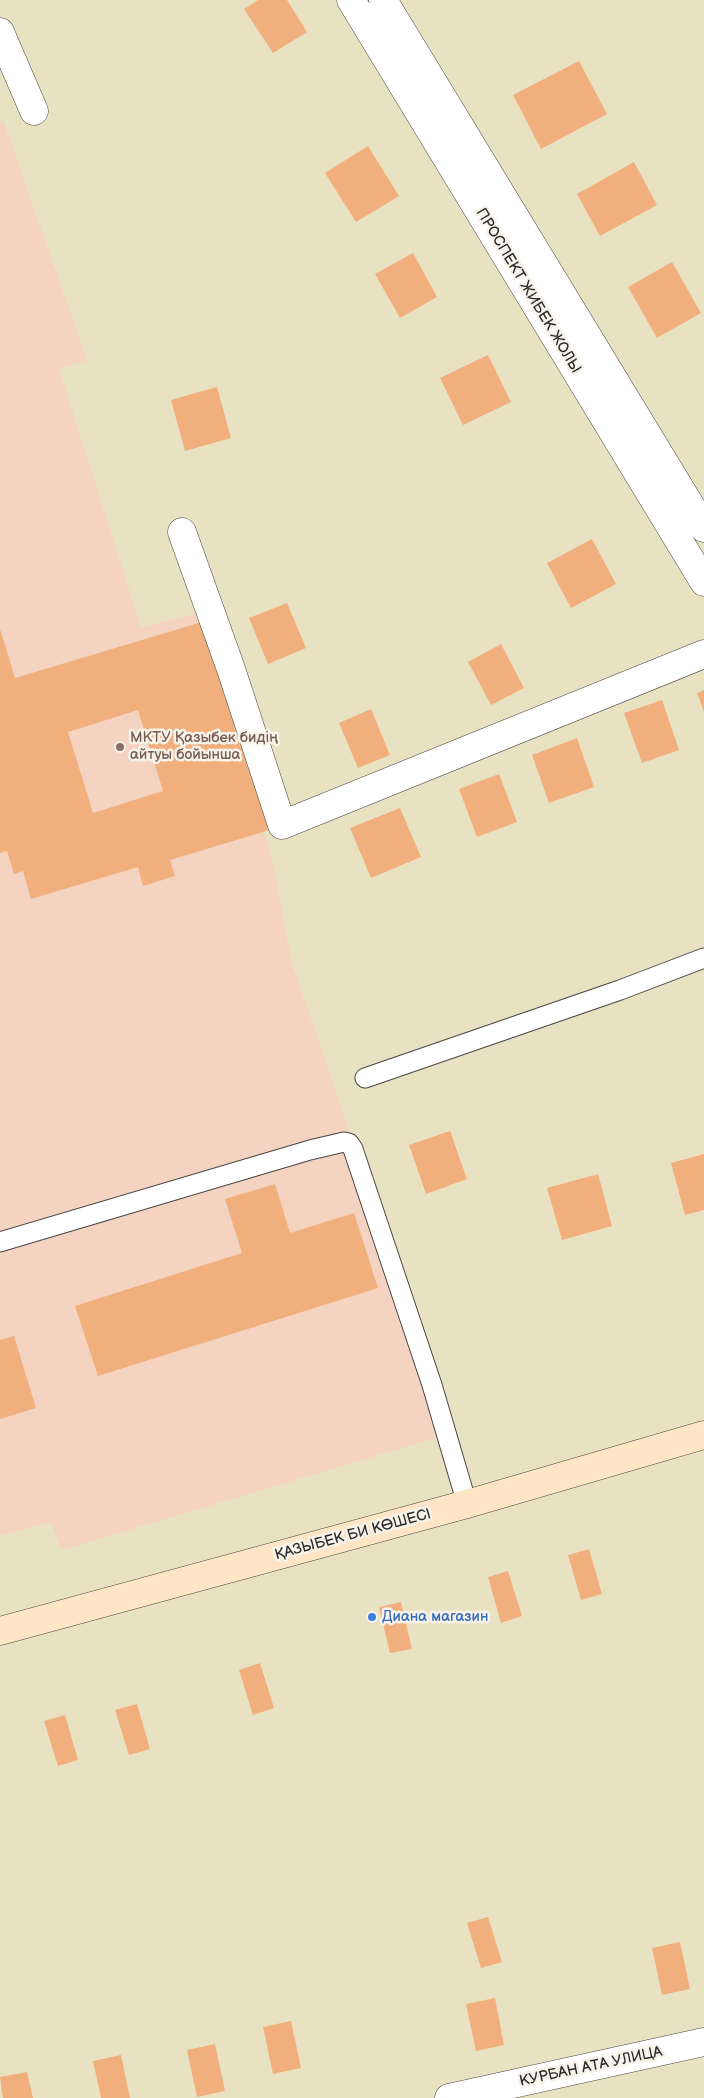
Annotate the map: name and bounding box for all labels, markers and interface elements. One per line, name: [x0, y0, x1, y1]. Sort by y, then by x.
street label: ПРОСПЕКТ ЖИБЕК ЖОЛЫ: [472, 205, 584, 377]
place label: МКТУ Қазыбек бидің айтуы бойынша: [130, 729, 278, 764]
marker: МКТУ Қазыбек бидің айтуы бойынша: [114, 741, 126, 753]
street label: ҚАЗЫБЕК БИ КӨШЕСІ: [273, 1506, 433, 1564]
place label: Диана магазин: [382, 1608, 488, 1626]
marker: Диана магазин: [366, 1611, 378, 1623]
street label: КУРБАН АТА УЛИЦА: [518, 2043, 664, 2091]

